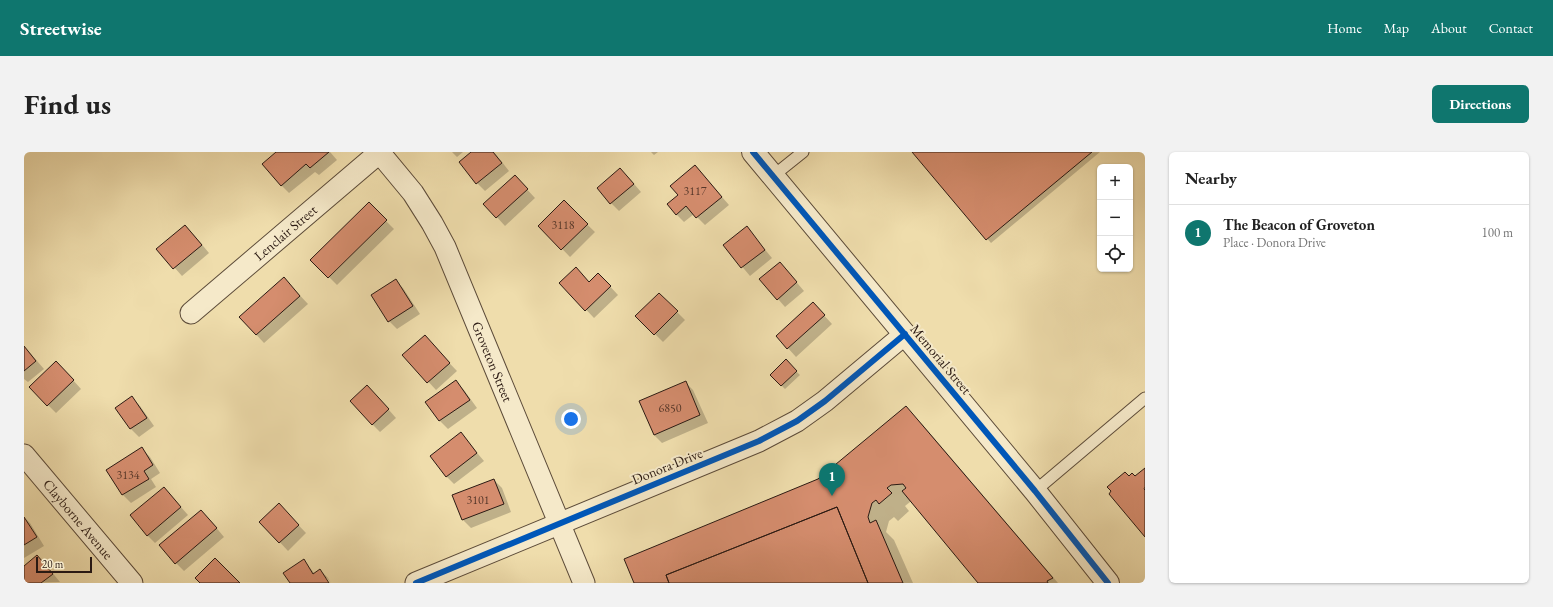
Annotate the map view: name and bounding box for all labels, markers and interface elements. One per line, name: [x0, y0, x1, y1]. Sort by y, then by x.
text: Streetwise: [20, 16, 102, 41]
text: Home: [1327, 19, 1362, 37]
text: Map: [1384, 19, 1409, 37]
text: About: [1431, 19, 1467, 37]
text: Contact: [1489, 19, 1533, 37]
button: Directions: [1432, 85, 1529, 123]
text: Find us: [24, 86, 111, 122]
map controls: [1097, 164, 1133, 272]
button: +: [1097, 164, 1133, 200]
text: Nearby: [1185, 167, 1237, 189]
house number: 3117: [683, 183, 707, 199]
street label: Lenclair Street: [250, 200, 321, 265]
button: −: [1097, 200, 1133, 236]
text: The Beacon of Groveton: [1223, 215, 1375, 234]
house number: 3118: [551, 217, 575, 233]
text: 1: [1195, 224, 1201, 241]
text: 100 m: [1482, 224, 1513, 241]
text: Place · Donora Drive: [1223, 234, 1326, 251]
button: locate: [1097, 236, 1133, 272]
street label: Groveton Street: [468, 319, 517, 405]
street label: Memorial Street: [906, 320, 976, 398]
house number: 6850: [658, 400, 682, 416]
your location: [561, 409, 581, 429]
street label: Donora Drive: [629, 443, 706, 488]
pin: 1: [819, 463, 845, 496]
house number: 3134: [116, 467, 140, 483]
street label: Clayborne Avenue: [39, 475, 118, 564]
house number: 3101: [466, 492, 490, 508]
scale bar: [36, 555, 92, 574]
text: 20 m: [42, 557, 63, 571]

